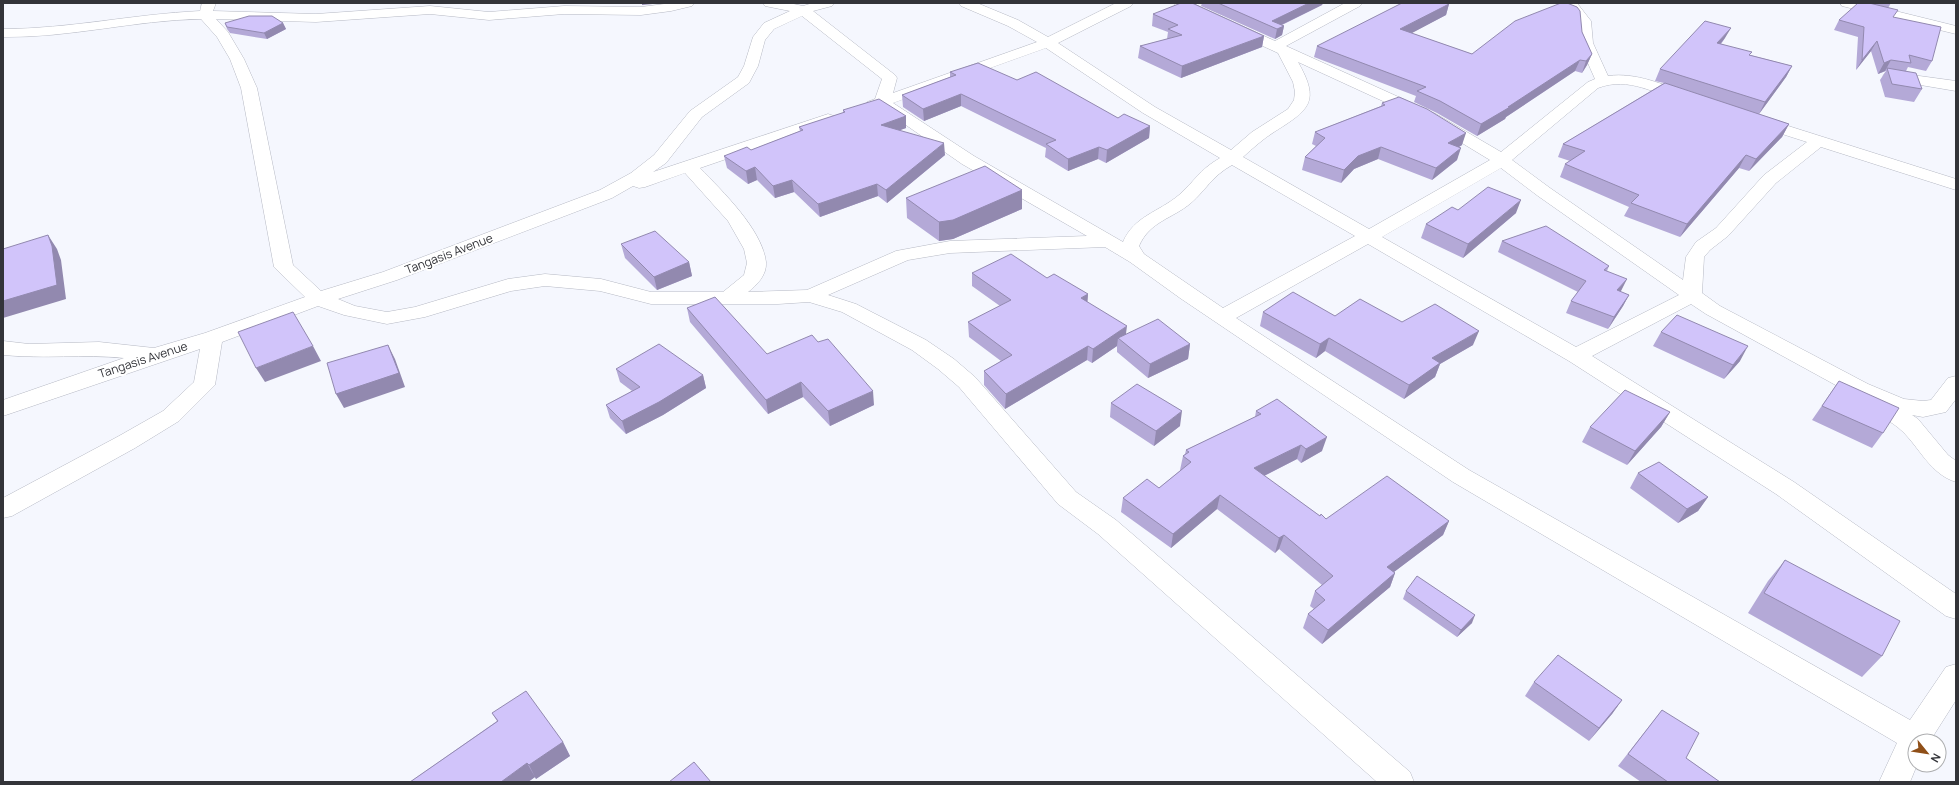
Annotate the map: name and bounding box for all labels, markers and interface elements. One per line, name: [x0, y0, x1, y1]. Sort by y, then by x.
street label: Tangasis Avenue: [402, 229, 495, 278]
street label: Tangasis Avenue: [96, 337, 190, 382]
north arrow: [1907, 733, 1947, 773]
text: N: [1928, 751, 1945, 766]

